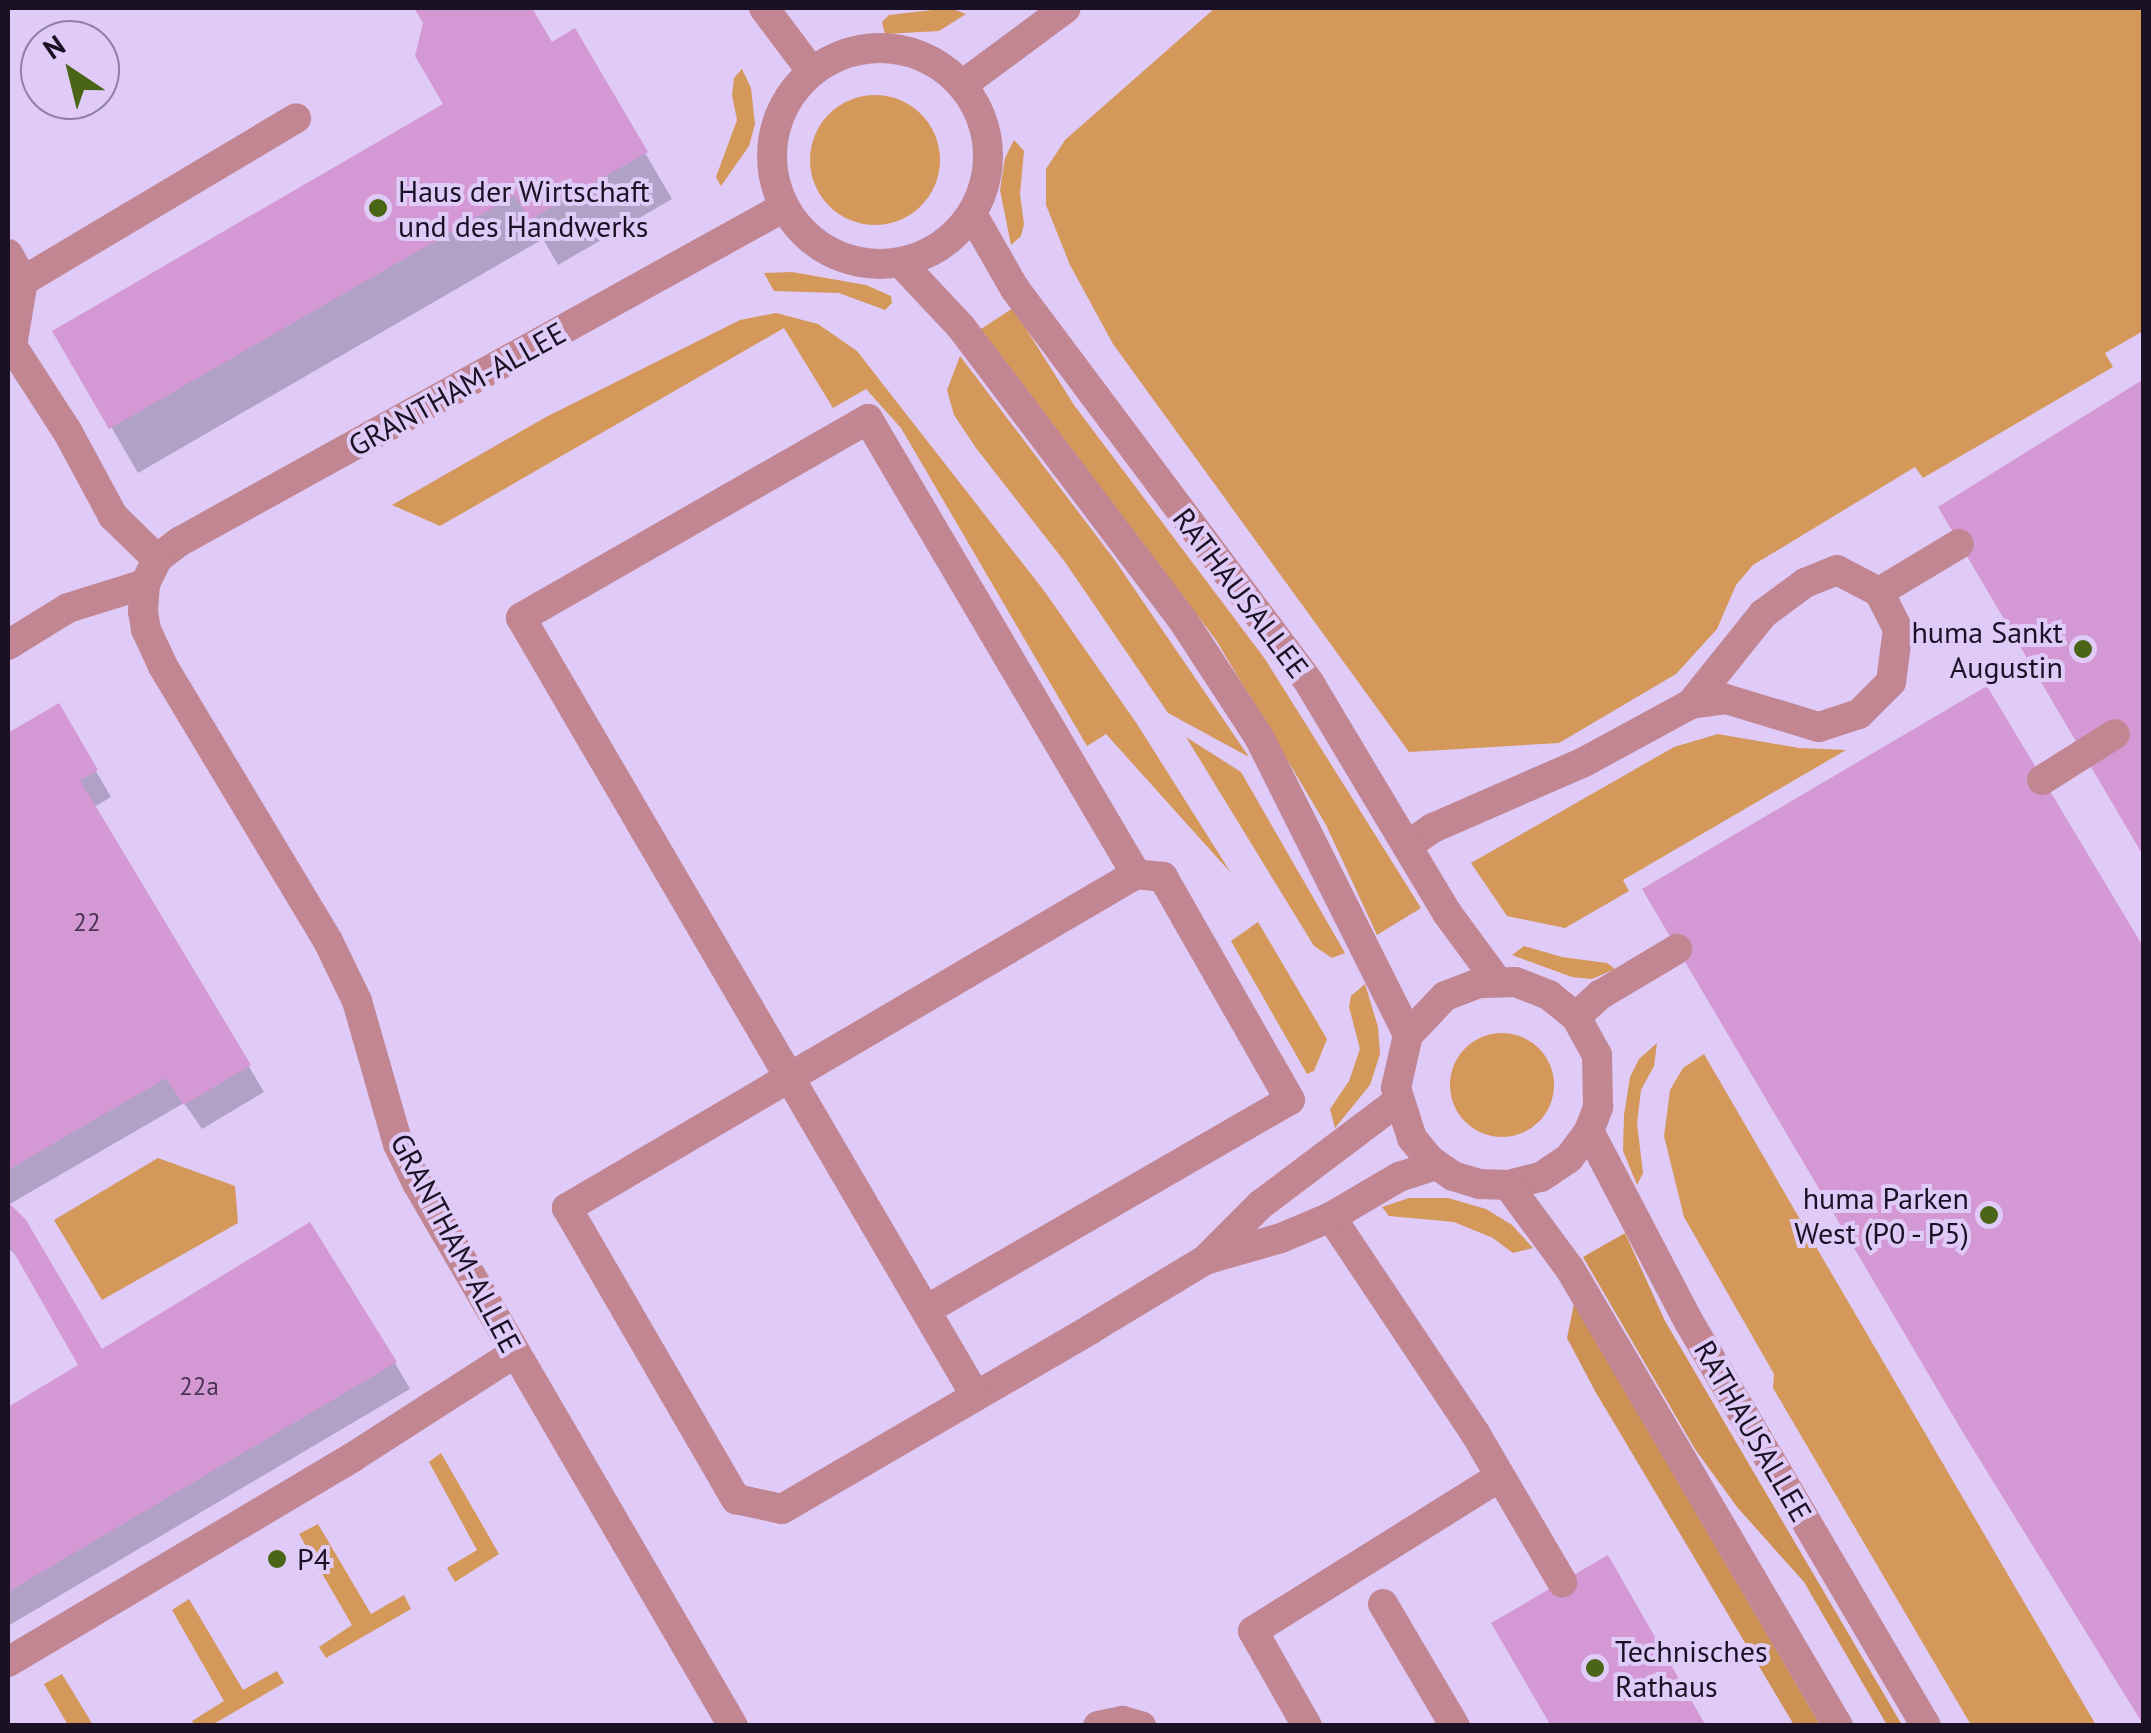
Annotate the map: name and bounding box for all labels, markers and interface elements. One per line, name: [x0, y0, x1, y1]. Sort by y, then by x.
north arrow: [20, 20, 120, 120]
text: N: [36, 26, 72, 67]
place label: Haus der Wirtschaft und des Handwerks: [398, 173, 650, 244]
marker: Haus der Wirtschaft und des Handwerks: [367, 197, 389, 219]
street label: GRANTHAM-ALLEE: [342, 314, 572, 464]
street label: RATHAUSALLEE: [1165, 501, 1317, 685]
place label: huma Sankt Augustin: [1911, 614, 2063, 684]
marker: huma Sankt Augustin: [2072, 638, 2094, 660]
house number: 22: [73, 907, 101, 937]
street label: GRANTHAM-ALLEE: [383, 1127, 529, 1359]
place label: huma Parken West (P0 - P5): [1790, 1180, 1969, 1250]
marker: huma Parken West (P0 - P5): [1978, 1204, 2000, 1226]
street label: RATHAUSALLEE: [1687, 1334, 1819, 1528]
house number: 22a: [179, 1371, 219, 1401]
place label: P4: [297, 1541, 330, 1577]
marker: P4: [266, 1548, 288, 1570]
place label: Technisches Rathaus: [1615, 1633, 1768, 1704]
marker: Technisches Rathaus: [1584, 1657, 1606, 1679]

